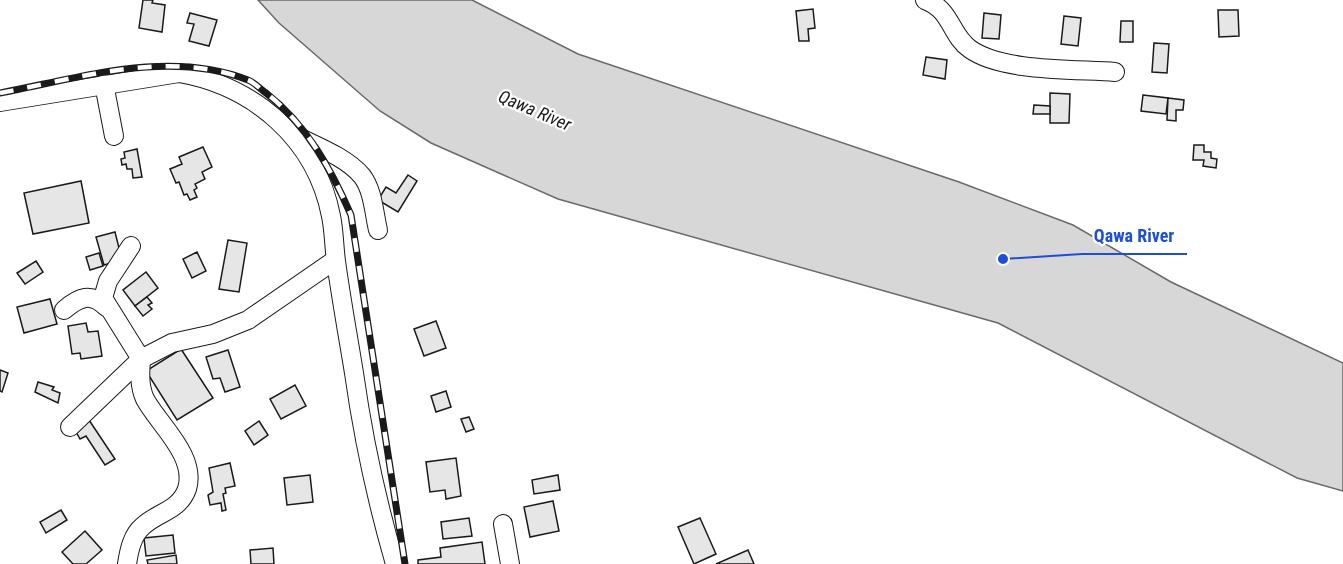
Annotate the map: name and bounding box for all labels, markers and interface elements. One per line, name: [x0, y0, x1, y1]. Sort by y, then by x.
water label: Qawa River: [496, 85, 575, 135]
callout: Qawa River: [1082, 218, 1187, 254]
text: Qawa River: [1094, 225, 1174, 246]

